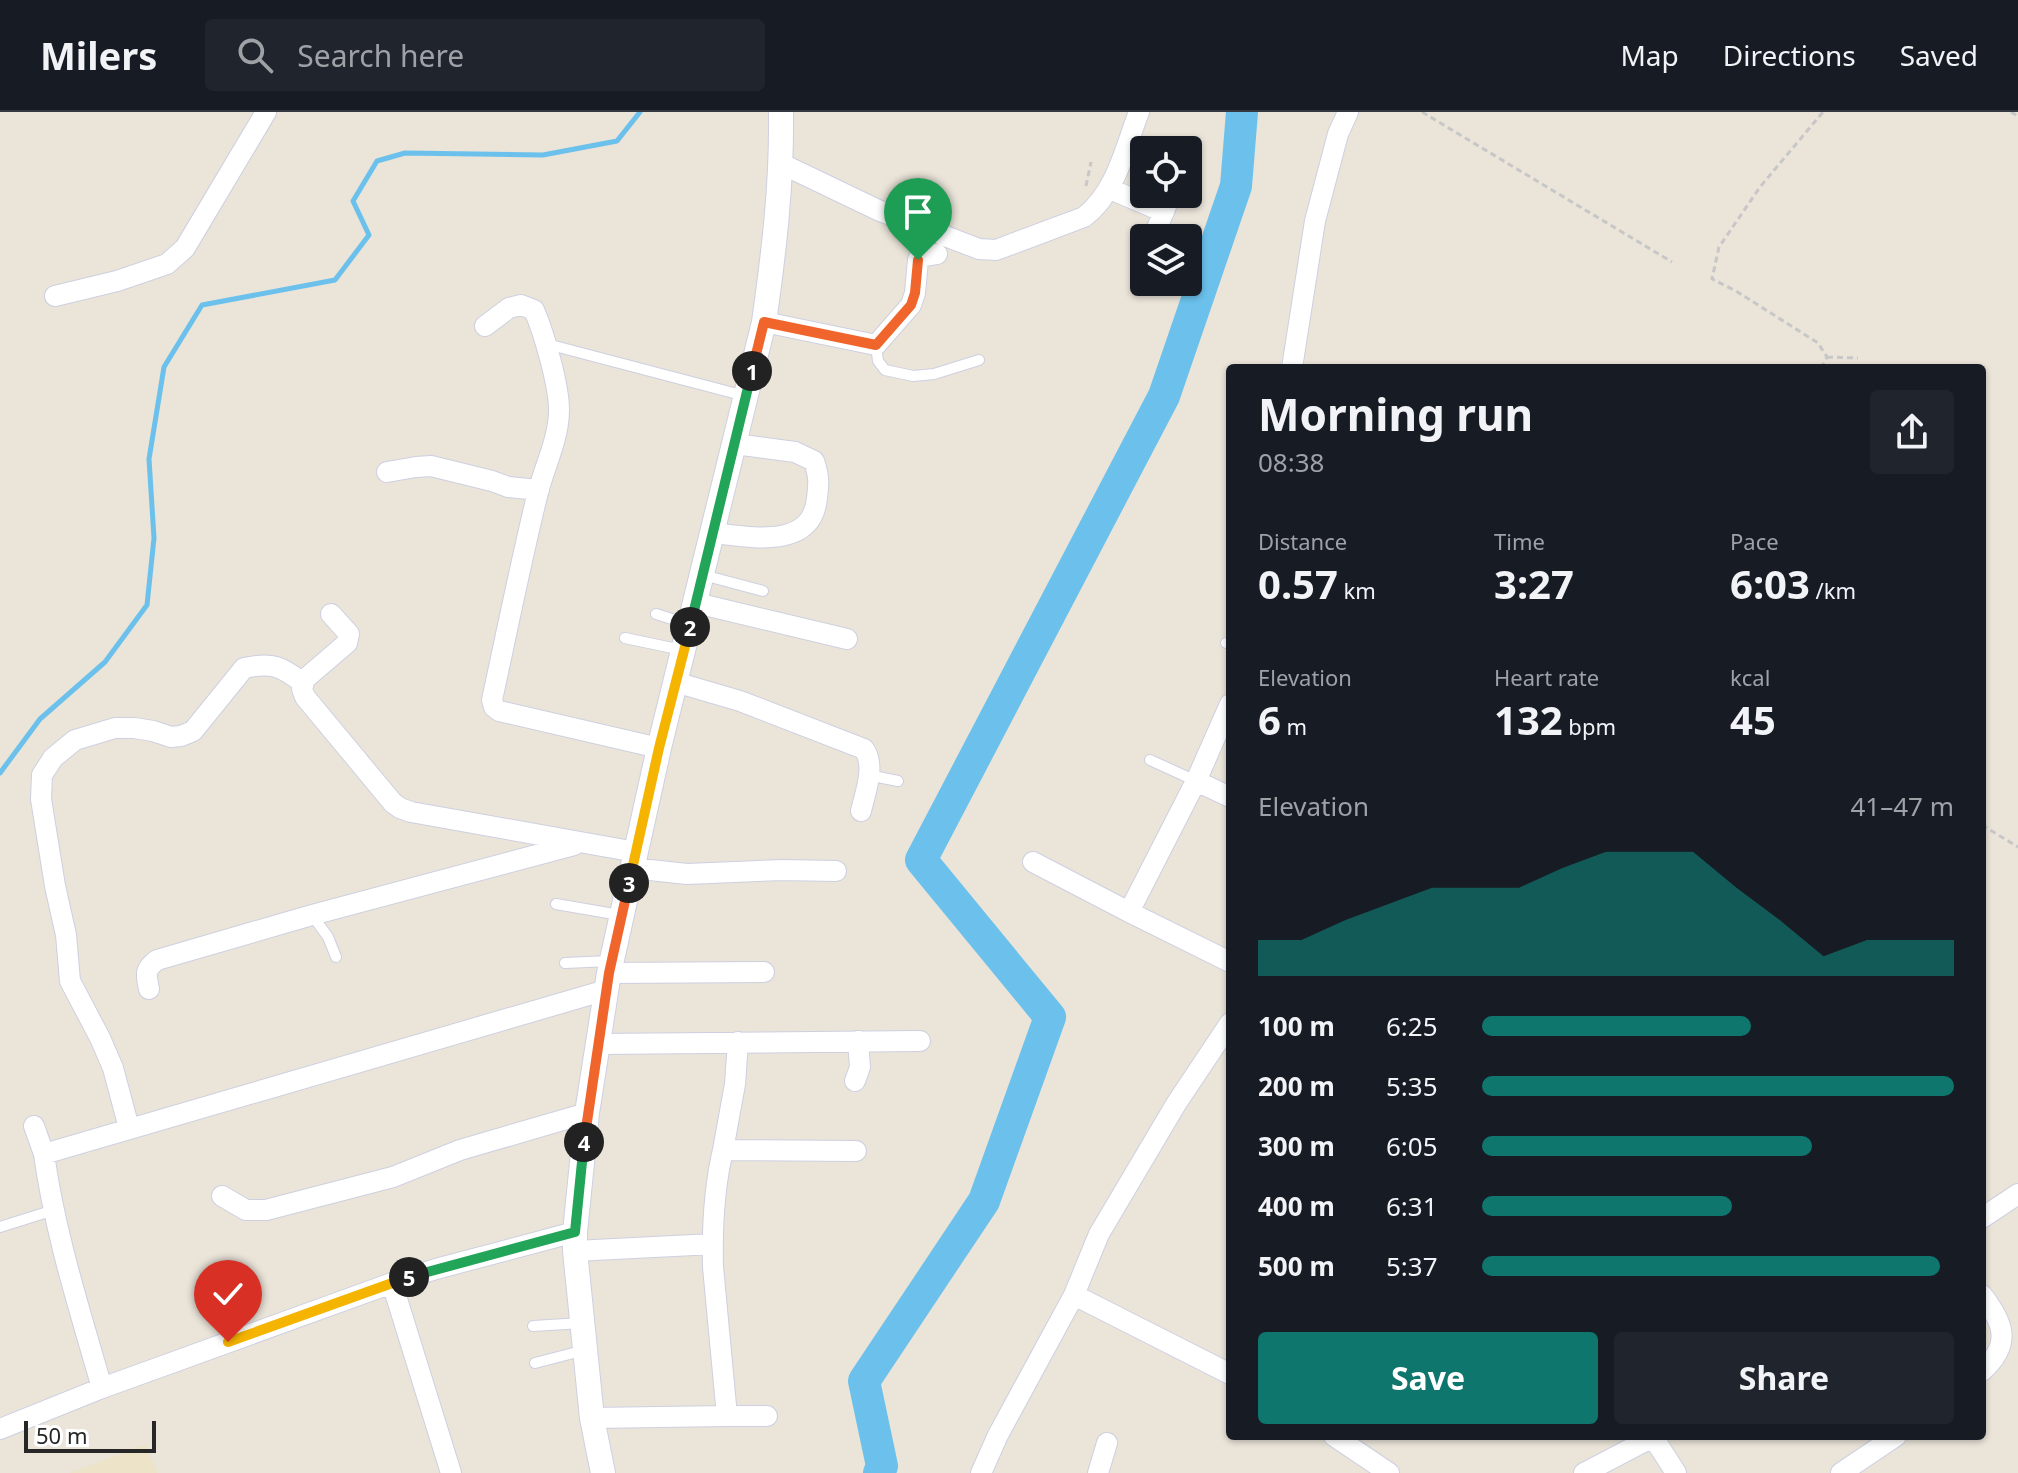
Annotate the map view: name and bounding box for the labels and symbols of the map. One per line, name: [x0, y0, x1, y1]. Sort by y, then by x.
pin: [884, 178, 952, 260]
pin: 1: [732, 351, 772, 391]
pin: 2: [670, 607, 710, 647]
pin: 3: [609, 863, 649, 903]
pin: 4: [564, 1122, 604, 1162]
pin: 5: [389, 1257, 429, 1297]
pin: [194, 1260, 262, 1342]
scale bar: [24, 1417, 156, 1453]

